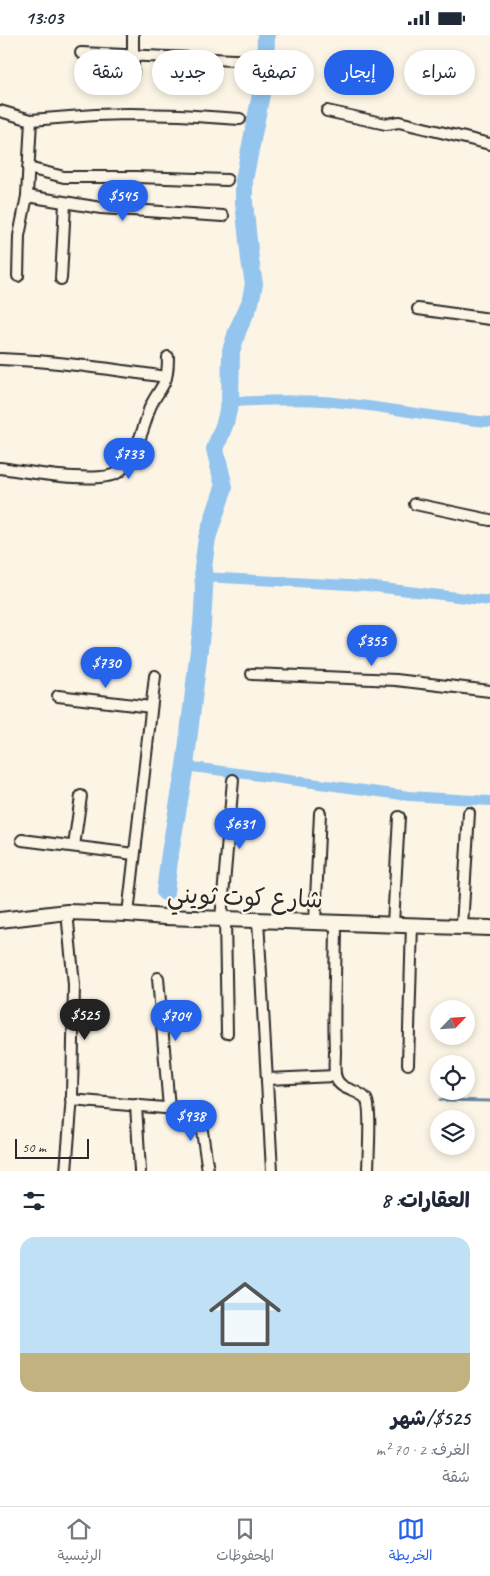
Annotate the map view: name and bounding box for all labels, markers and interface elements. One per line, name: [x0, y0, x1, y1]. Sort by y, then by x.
text: 13:03: [25, 6, 63, 30]
chip: شقة: [74, 50, 142, 95]
chip: جديد: [152, 50, 224, 95]
chip: تصفية: [234, 50, 314, 95]
chip: إيجار: [324, 50, 394, 95]
chip: شراء: [404, 50, 475, 95]
pin: $545: [93, 179, 153, 222]
text: $545: [109, 186, 137, 206]
pin: $733: [99, 437, 159, 480]
text: $733: [115, 444, 143, 464]
pin: $355: [342, 625, 402, 667]
text: $355: [358, 631, 386, 651]
pin: $730: [76, 647, 136, 689]
text: $730: [92, 653, 120, 673]
pin: $631: [210, 807, 270, 850]
text: $631: [225, 814, 255, 834]
street label: شارع كوت ثويني: [166, 879, 323, 921]
pin: $525: [55, 999, 115, 1041]
pin: $704: [146, 999, 206, 1042]
north arrow: [430, 1000, 475, 1045]
map controls: [430, 1000, 475, 1155]
text: $525: [71, 1005, 99, 1025]
text: $704: [162, 1006, 190, 1026]
button: locate: [430, 1055, 475, 1100]
pin: $938: [161, 1099, 221, 1142]
text: $938: [177, 1106, 205, 1126]
button: layers: [430, 1110, 475, 1155]
scale bar: [15, 1136, 89, 1159]
text: 50 m: [22, 1139, 46, 1156]
icon: filters: [20, 1187, 48, 1215]
text: العقارات: 8: [381, 1187, 470, 1213]
icon: home: [200, 1269, 290, 1359]
text: $525/شهر: [391, 1405, 470, 1431]
text: الغرف: 2 · 70 m²: [376, 1440, 470, 1460]
text: شقة: [442, 1467, 470, 1487]
tab: الرئيسية: [57, 1515, 101, 1568]
tab: المحفوظات: [216, 1515, 274, 1568]
tab: الخريطة: [389, 1515, 433, 1568]

